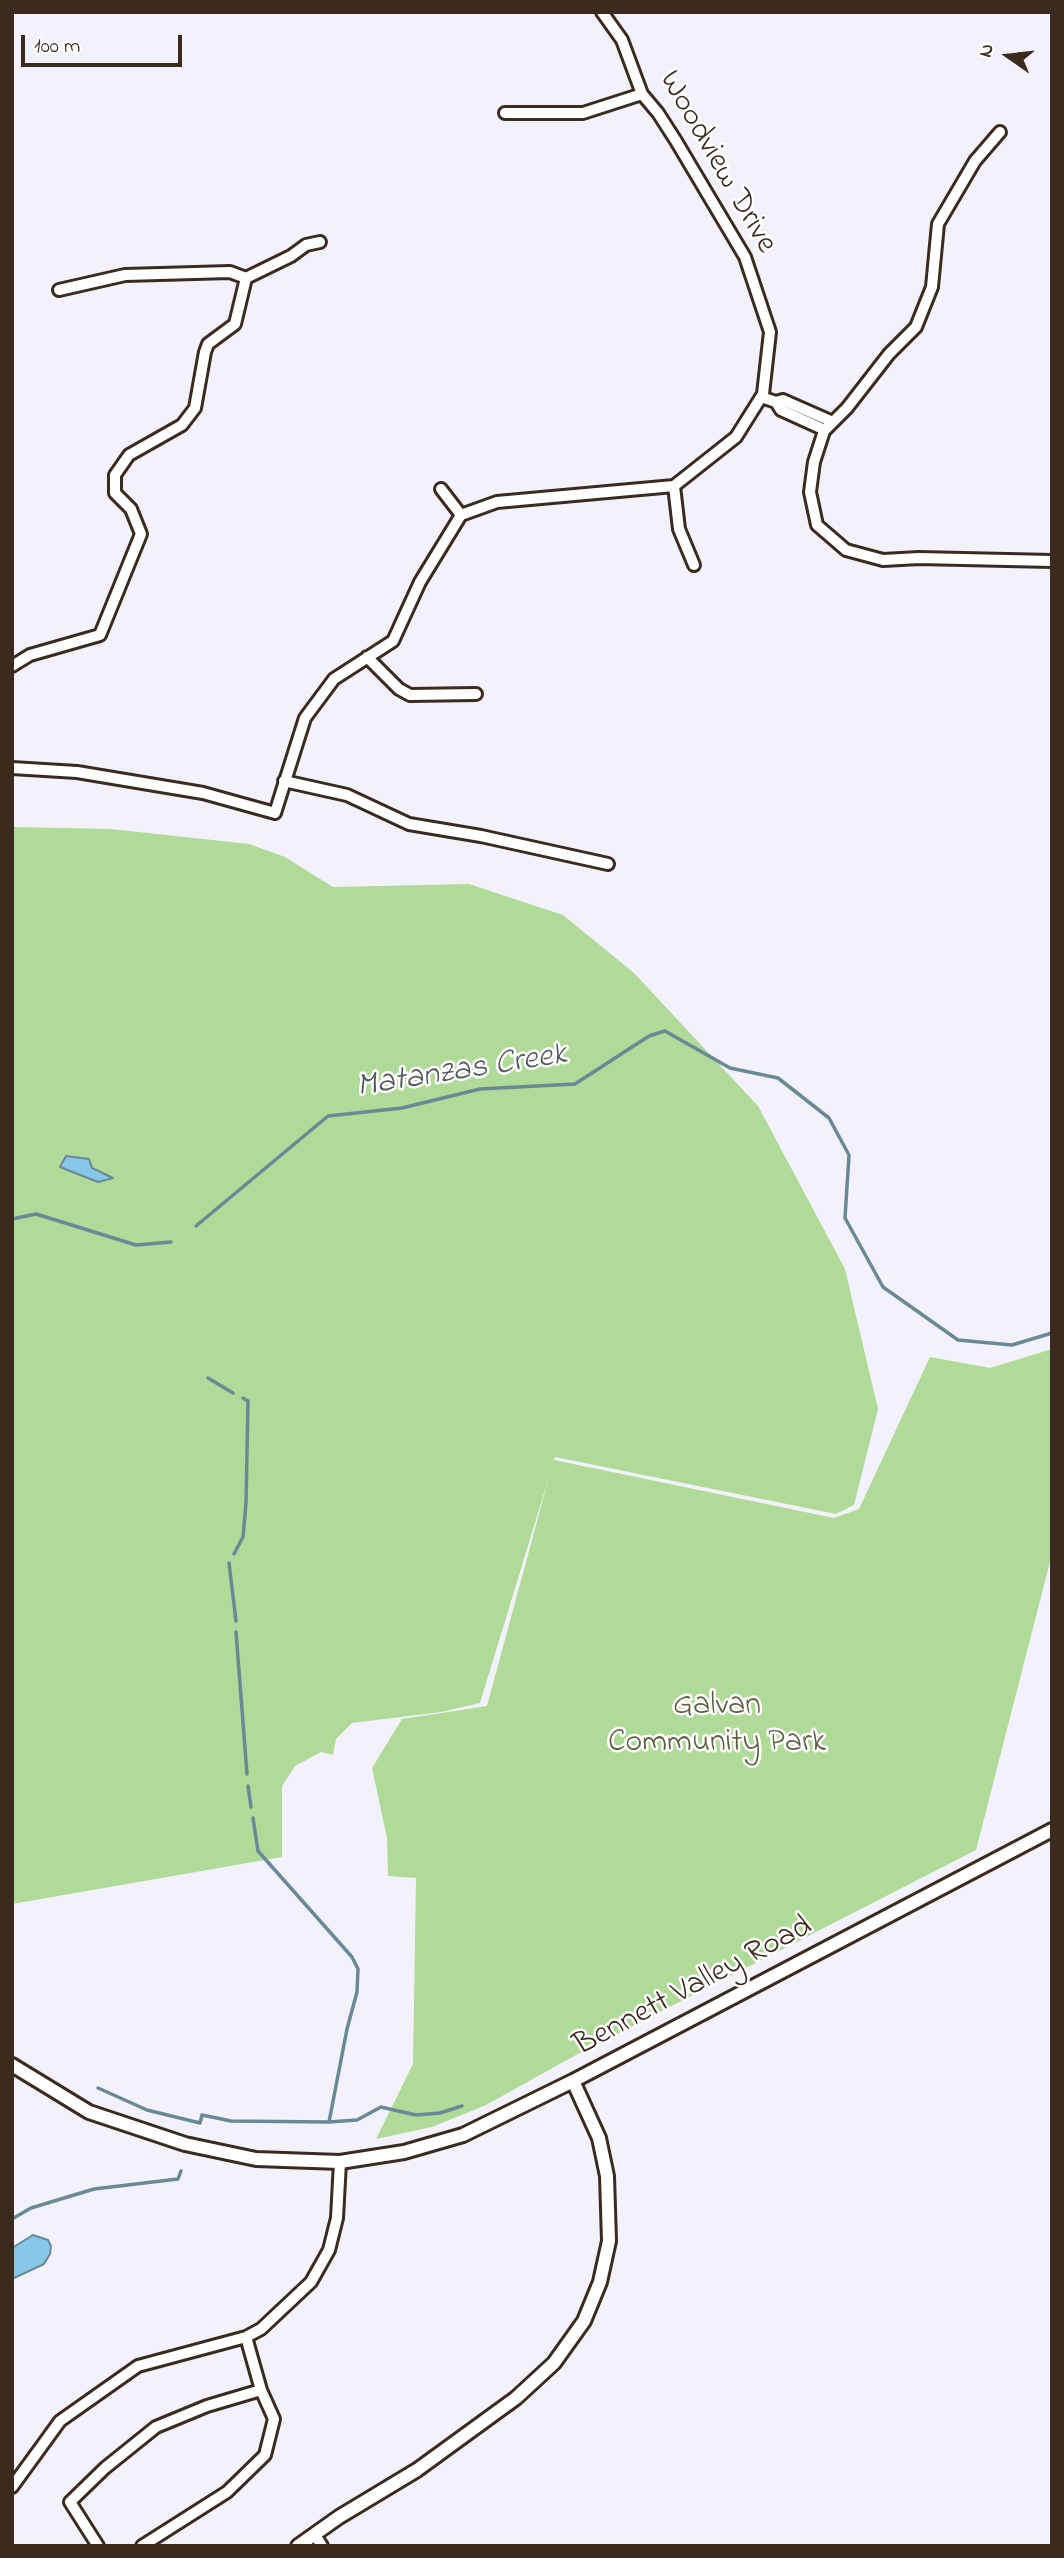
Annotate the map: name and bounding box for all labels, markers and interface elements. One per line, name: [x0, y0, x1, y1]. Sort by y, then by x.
scale bar: [24, 21, 186, 65]
north arrow: [973, 21, 1043, 91]
text: 100 m: [34, 32, 80, 62]
text: N: [972, 41, 1002, 60]
street label: Woodview Drive: [648, 65, 784, 261]
water label: Matanzas Creek: [354, 1037, 570, 1109]
park label: Galvan Community Park: [608, 1689, 826, 1764]
street label: Bennett Valley Road: [568, 1909, 820, 2067]

